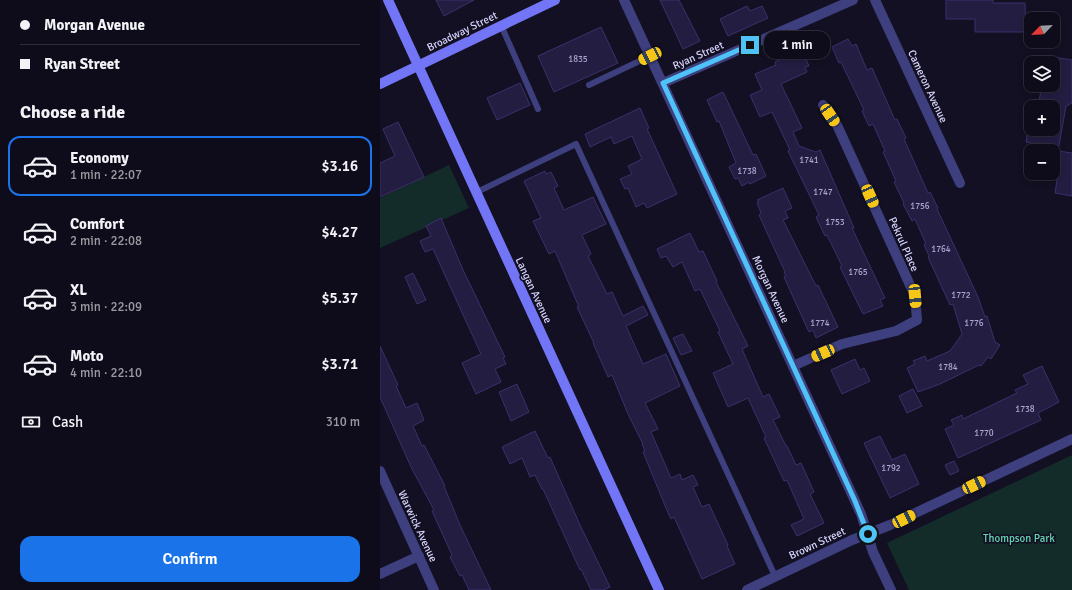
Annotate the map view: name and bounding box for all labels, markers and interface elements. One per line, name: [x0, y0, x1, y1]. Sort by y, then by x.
street label: Broadway Street: [425, 9, 500, 54]
north arrow: [1024, 12, 1060, 48]
map controls: [1024, 12, 1060, 180]
text: Morgan Avenue: [44, 16, 145, 34]
callout: 1 min: [764, 31, 830, 59]
route end: [741, 36, 759, 54]
text: 1 min: [781, 37, 813, 53]
street label: Ryan Street: [671, 38, 726, 72]
car: [637, 45, 663, 67]
street label: Cameron Avenue: [905, 48, 950, 125]
house number: 1835: [568, 54, 588, 65]
text: Ryan Street: [44, 55, 120, 73]
button: layers: [1024, 56, 1060, 92]
button: +: [1024, 100, 1060, 136]
text: Choose a ride: [20, 101, 125, 123]
car: [818, 102, 842, 128]
button: −: [1024, 144, 1060, 180]
icon: car: [22, 148, 58, 184]
text: Economy: [70, 149, 129, 167]
house number: 1741: [799, 155, 819, 166]
text: $3.16: [321, 157, 358, 175]
house number: 1738: [737, 166, 757, 177]
text: 1 min · 22:07: [70, 167, 142, 183]
car: [860, 183, 880, 209]
house number: 1747: [813, 187, 833, 198]
house number: 1756: [910, 201, 930, 212]
icon: car: [22, 214, 58, 250]
text: Comfort: [70, 215, 124, 233]
street label: Pekrul Place: [886, 215, 921, 273]
house number: 1753: [825, 217, 845, 228]
text: $4.27: [321, 223, 358, 241]
text: 2 min · 22:08: [70, 233, 142, 249]
house number: 1764: [931, 244, 951, 255]
street label: Morgan Avenue: [749, 253, 792, 325]
street label: Langan Avenue: [513, 255, 555, 325]
house number: 1765: [848, 267, 868, 278]
icon: car: [22, 280, 58, 316]
text: XL: [70, 281, 87, 299]
car: [908, 284, 922, 308]
text: $5.37: [321, 289, 358, 307]
house number: 1772: [951, 290, 971, 301]
text: 3 min · 22:09: [70, 299, 142, 315]
house number: 1774: [810, 318, 830, 329]
house number: 1776: [964, 318, 984, 329]
car: [810, 343, 836, 363]
icon: car: [22, 346, 58, 382]
text: Moto: [70, 347, 104, 365]
text: $3.71: [321, 355, 358, 373]
house number: 1784: [938, 362, 958, 373]
text: 4 min · 22:10: [70, 365, 142, 381]
house number: 1738: [1015, 404, 1035, 415]
icon: cash: [20, 411, 42, 433]
text: Cash: [52, 413, 83, 431]
text: 310 m: [326, 414, 360, 430]
house number: 1770: [974, 428, 994, 439]
house number: 1792: [881, 463, 901, 474]
car: [961, 474, 987, 496]
street label: Warwick Avenue: [395, 488, 440, 564]
car: [891, 508, 917, 530]
street label: Brown Street: [787, 525, 848, 562]
route start: [859, 525, 877, 543]
park label: Thompson Park: [983, 532, 1055, 545]
button: Confirm: [20, 536, 360, 582]

